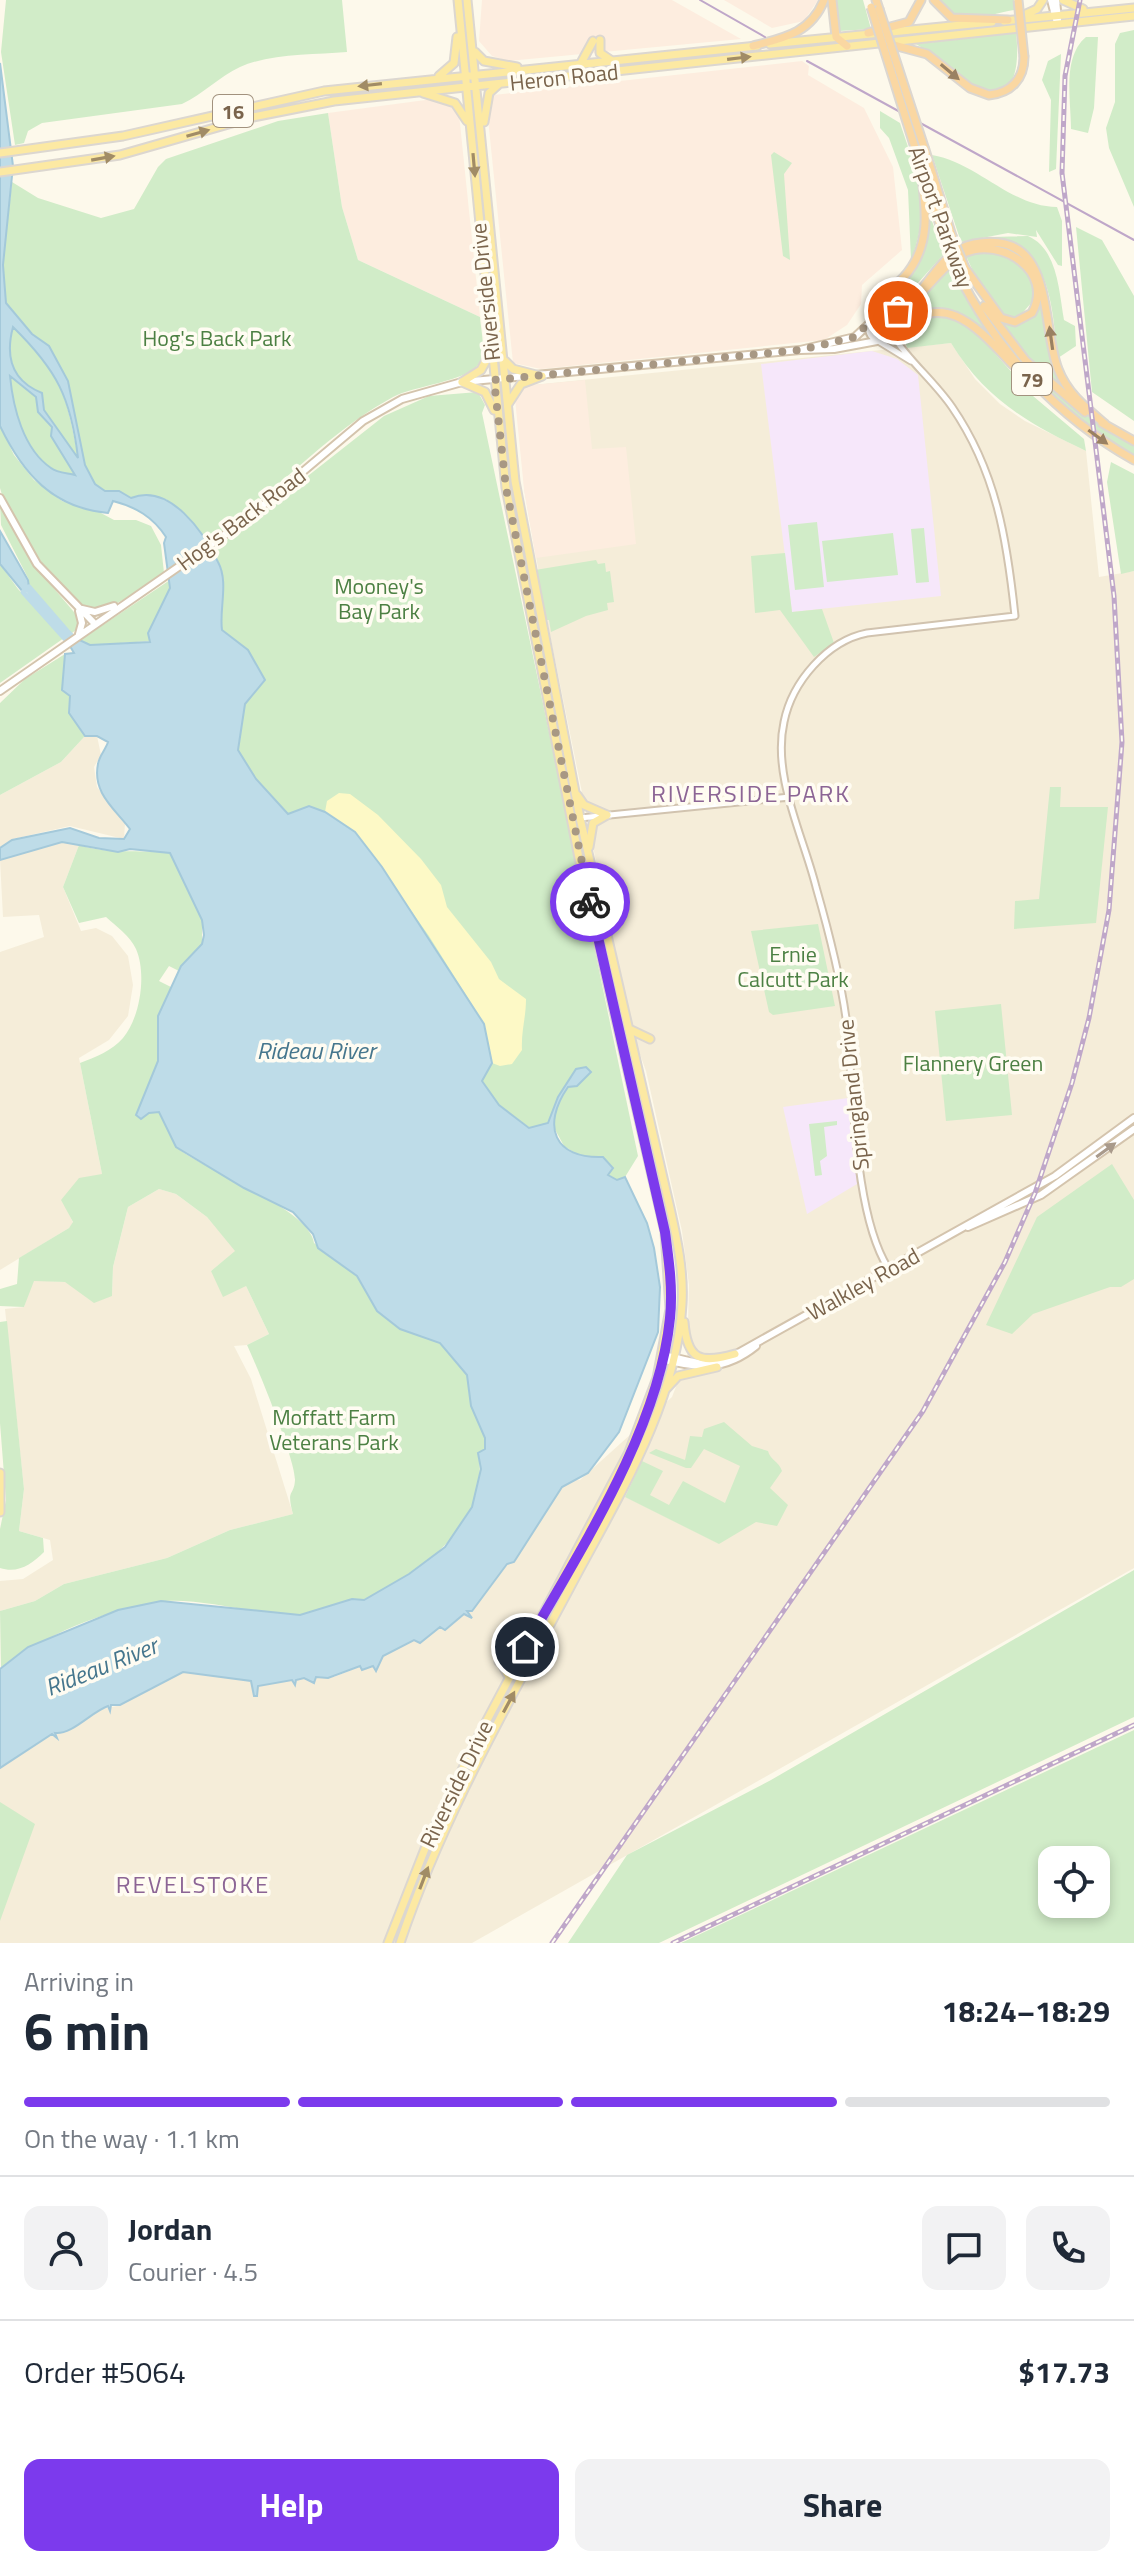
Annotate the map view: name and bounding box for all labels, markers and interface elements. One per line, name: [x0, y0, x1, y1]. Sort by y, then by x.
one-way arrow: [727, 51, 752, 64]
street label: Heron Road: [508, 54, 620, 100]
one-way arrow: [940, 63, 960, 80]
one-way arrow: [357, 79, 382, 92]
road number: 16: [213, 95, 253, 127]
one-way arrow: [186, 127, 211, 139]
street label: Airport Parkway: [900, 141, 983, 293]
one-way arrow: [90, 151, 115, 163]
one-way arrow: [467, 153, 480, 178]
street label: Riverside Drive: [461, 221, 509, 363]
pin: [864, 277, 932, 345]
icon: bag: [876, 289, 920, 333]
park label: Hog's Back Park: [143, 321, 292, 355]
one-way arrow: [1044, 325, 1057, 350]
road number: 79: [1012, 363, 1052, 395]
one-way arrow: [1088, 429, 1109, 444]
street label: Hog's Back Road: [169, 459, 313, 579]
park label: Mooney's Bay Park: [334, 569, 424, 628]
district label: RIVERSIDE PARK: [651, 775, 851, 811]
courier: [550, 862, 630, 942]
icon: bike: [568, 880, 612, 924]
park label: Ernie Calcutt Park: [737, 937, 849, 996]
street label: Springland Drive: [828, 1018, 878, 1172]
water label: Rideau River: [257, 1032, 379, 1068]
park label: Flannery Green: [903, 1046, 1043, 1080]
one-way arrow: [1095, 1143, 1116, 1158]
street label: Walkley Road: [800, 1239, 926, 1329]
park label: Moffatt Farm Veterans Park: [269, 1400, 399, 1459]
pin: [491, 1613, 559, 1681]
icon: home: [503, 1625, 547, 1669]
water label: Rideau River: [39, 1626, 166, 1705]
one-way arrow: [502, 1691, 516, 1713]
street label: Riverside Drive: [410, 1714, 502, 1854]
map controls: [1038, 1846, 1110, 1918]
button: locate: [1038, 1846, 1110, 1918]
district label: REVELSTOKE: [116, 1866, 270, 1902]
one-way arrow: [418, 1866, 431, 1890]
text: Arriving in: [24, 1962, 134, 2001]
text: 18:24–18:29: [942, 1988, 1110, 2034]
text: 6 min: [24, 1991, 150, 2070]
text: On the way · 1.1 km: [24, 2119, 240, 2158]
button: person: [24, 2206, 108, 2290]
text: Jordan: [128, 2206, 212, 2252]
button: chat: [922, 2206, 1006, 2290]
button: phone: [1026, 2206, 1110, 2290]
text: Courier · 4.5: [128, 2252, 258, 2291]
text: Order #5064: [24, 2349, 186, 2395]
text: $17.73: [1018, 2349, 1110, 2395]
button: Help: [24, 2459, 559, 2551]
button: Share: [575, 2459, 1110, 2551]

